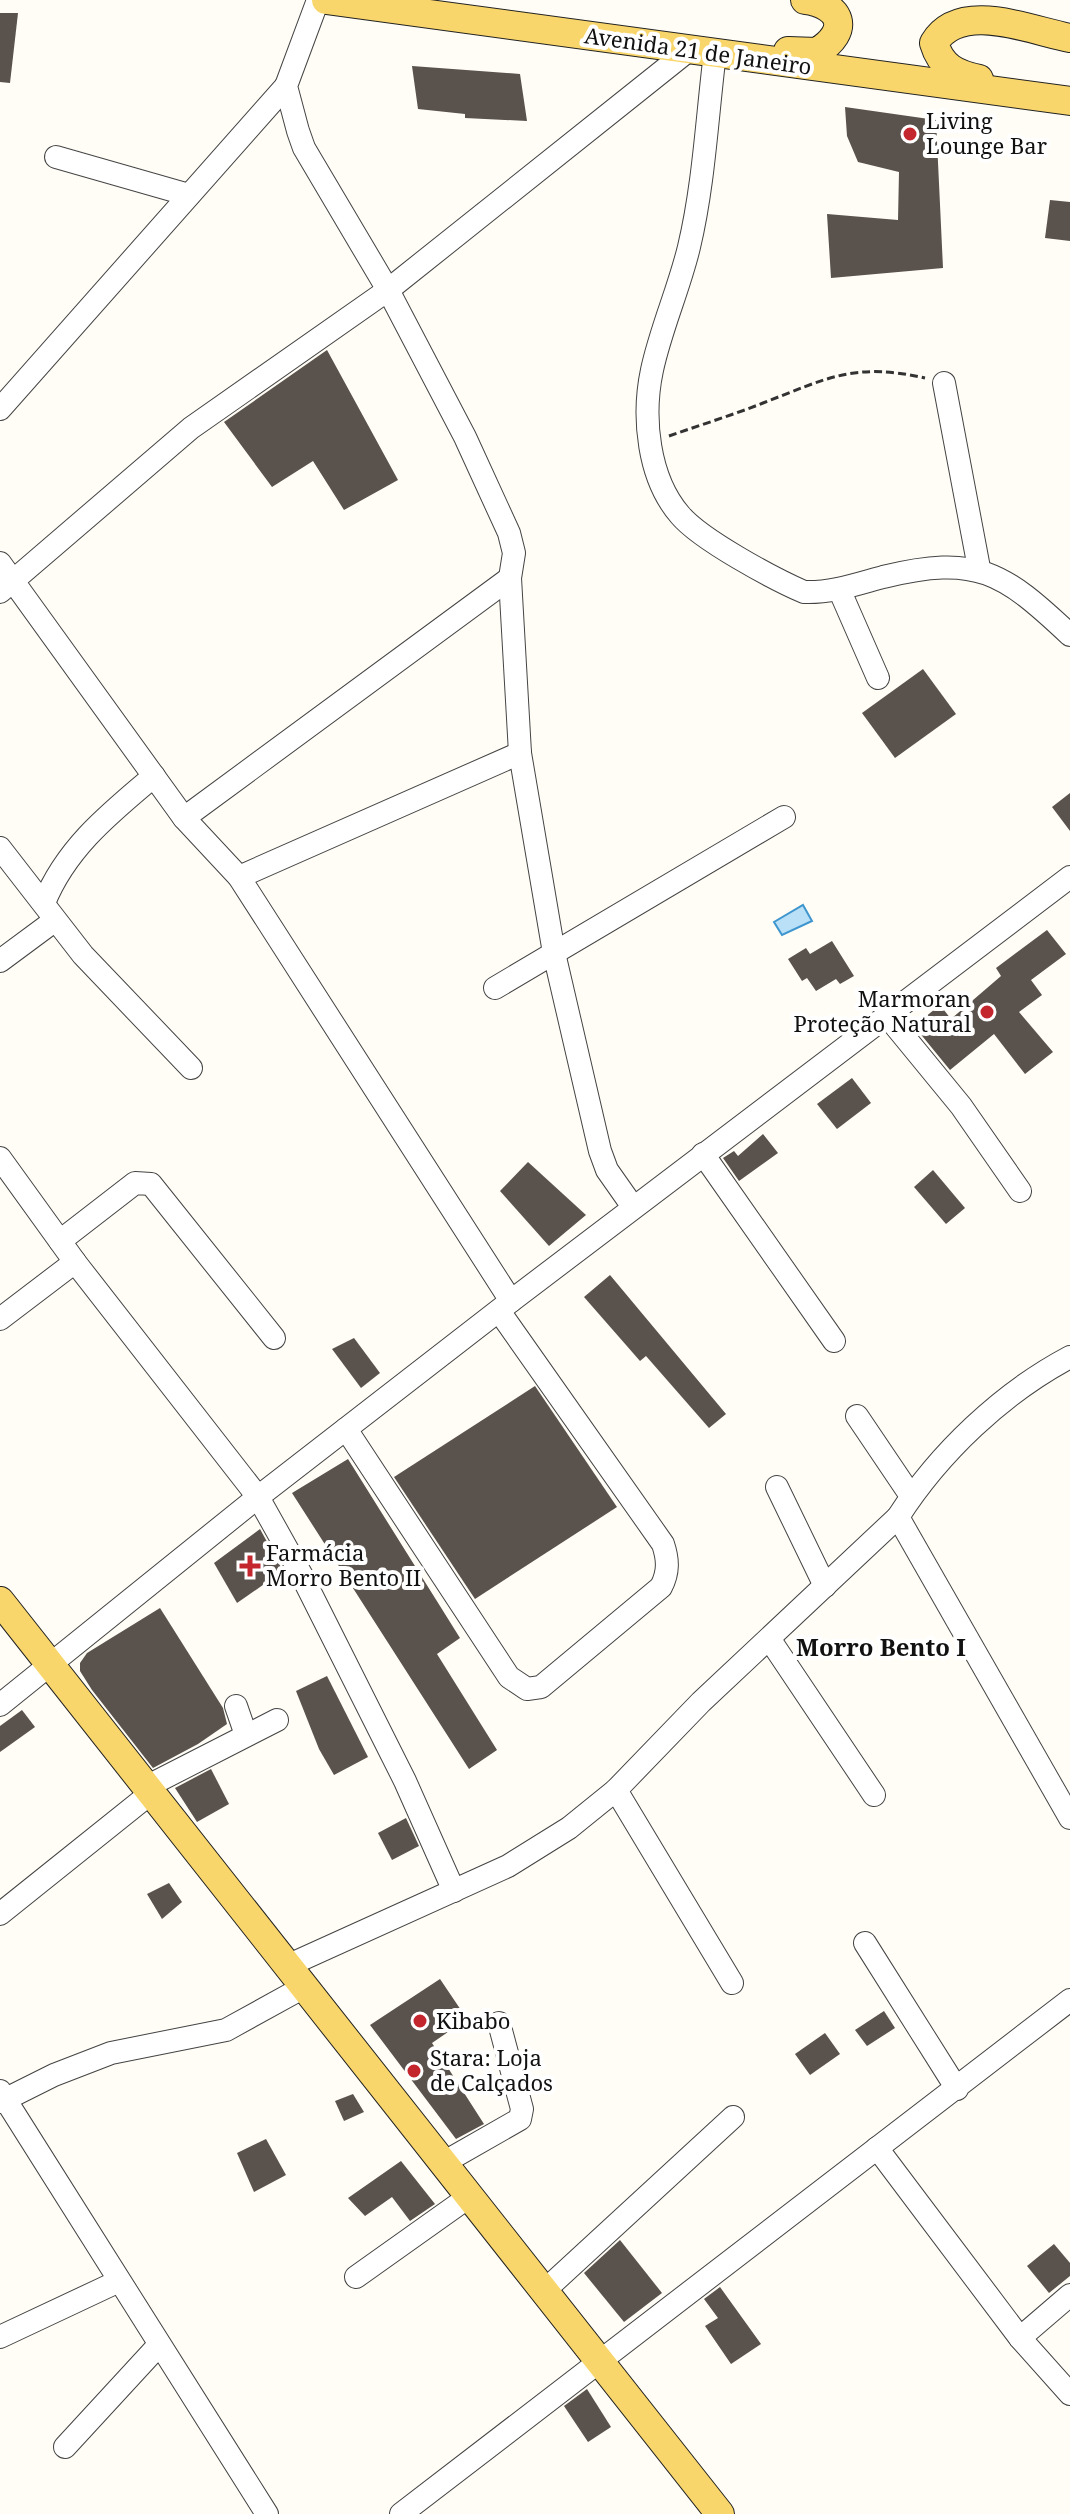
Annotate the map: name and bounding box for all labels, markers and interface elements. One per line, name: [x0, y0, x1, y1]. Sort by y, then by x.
street label: Avenida 21 de Janeiro: [583, 19, 814, 81]
place label: Living Lounge Bar: [926, 105, 1048, 160]
marker: Living Lounge Bar: [901, 125, 919, 143]
place label: Marmoran Proteção Natural: [794, 983, 971, 1038]
marker: Marmoran Proteção Natural: [978, 1003, 996, 1021]
place label: Farmácia Morro Bento II: [266, 1537, 421, 1592]
marker: Farmácia Morro Bento II: [241, 1557, 259, 1575]
district label: Morro Bento I: [796, 1630, 966, 1663]
place label: Kibabo: [436, 2005, 511, 2035]
marker: Kibabo: [411, 2012, 429, 2030]
place label: Stara: Loja de Calçados: [430, 2042, 553, 2097]
marker: Stara: Loja de Calçados: [405, 2062, 423, 2080]

